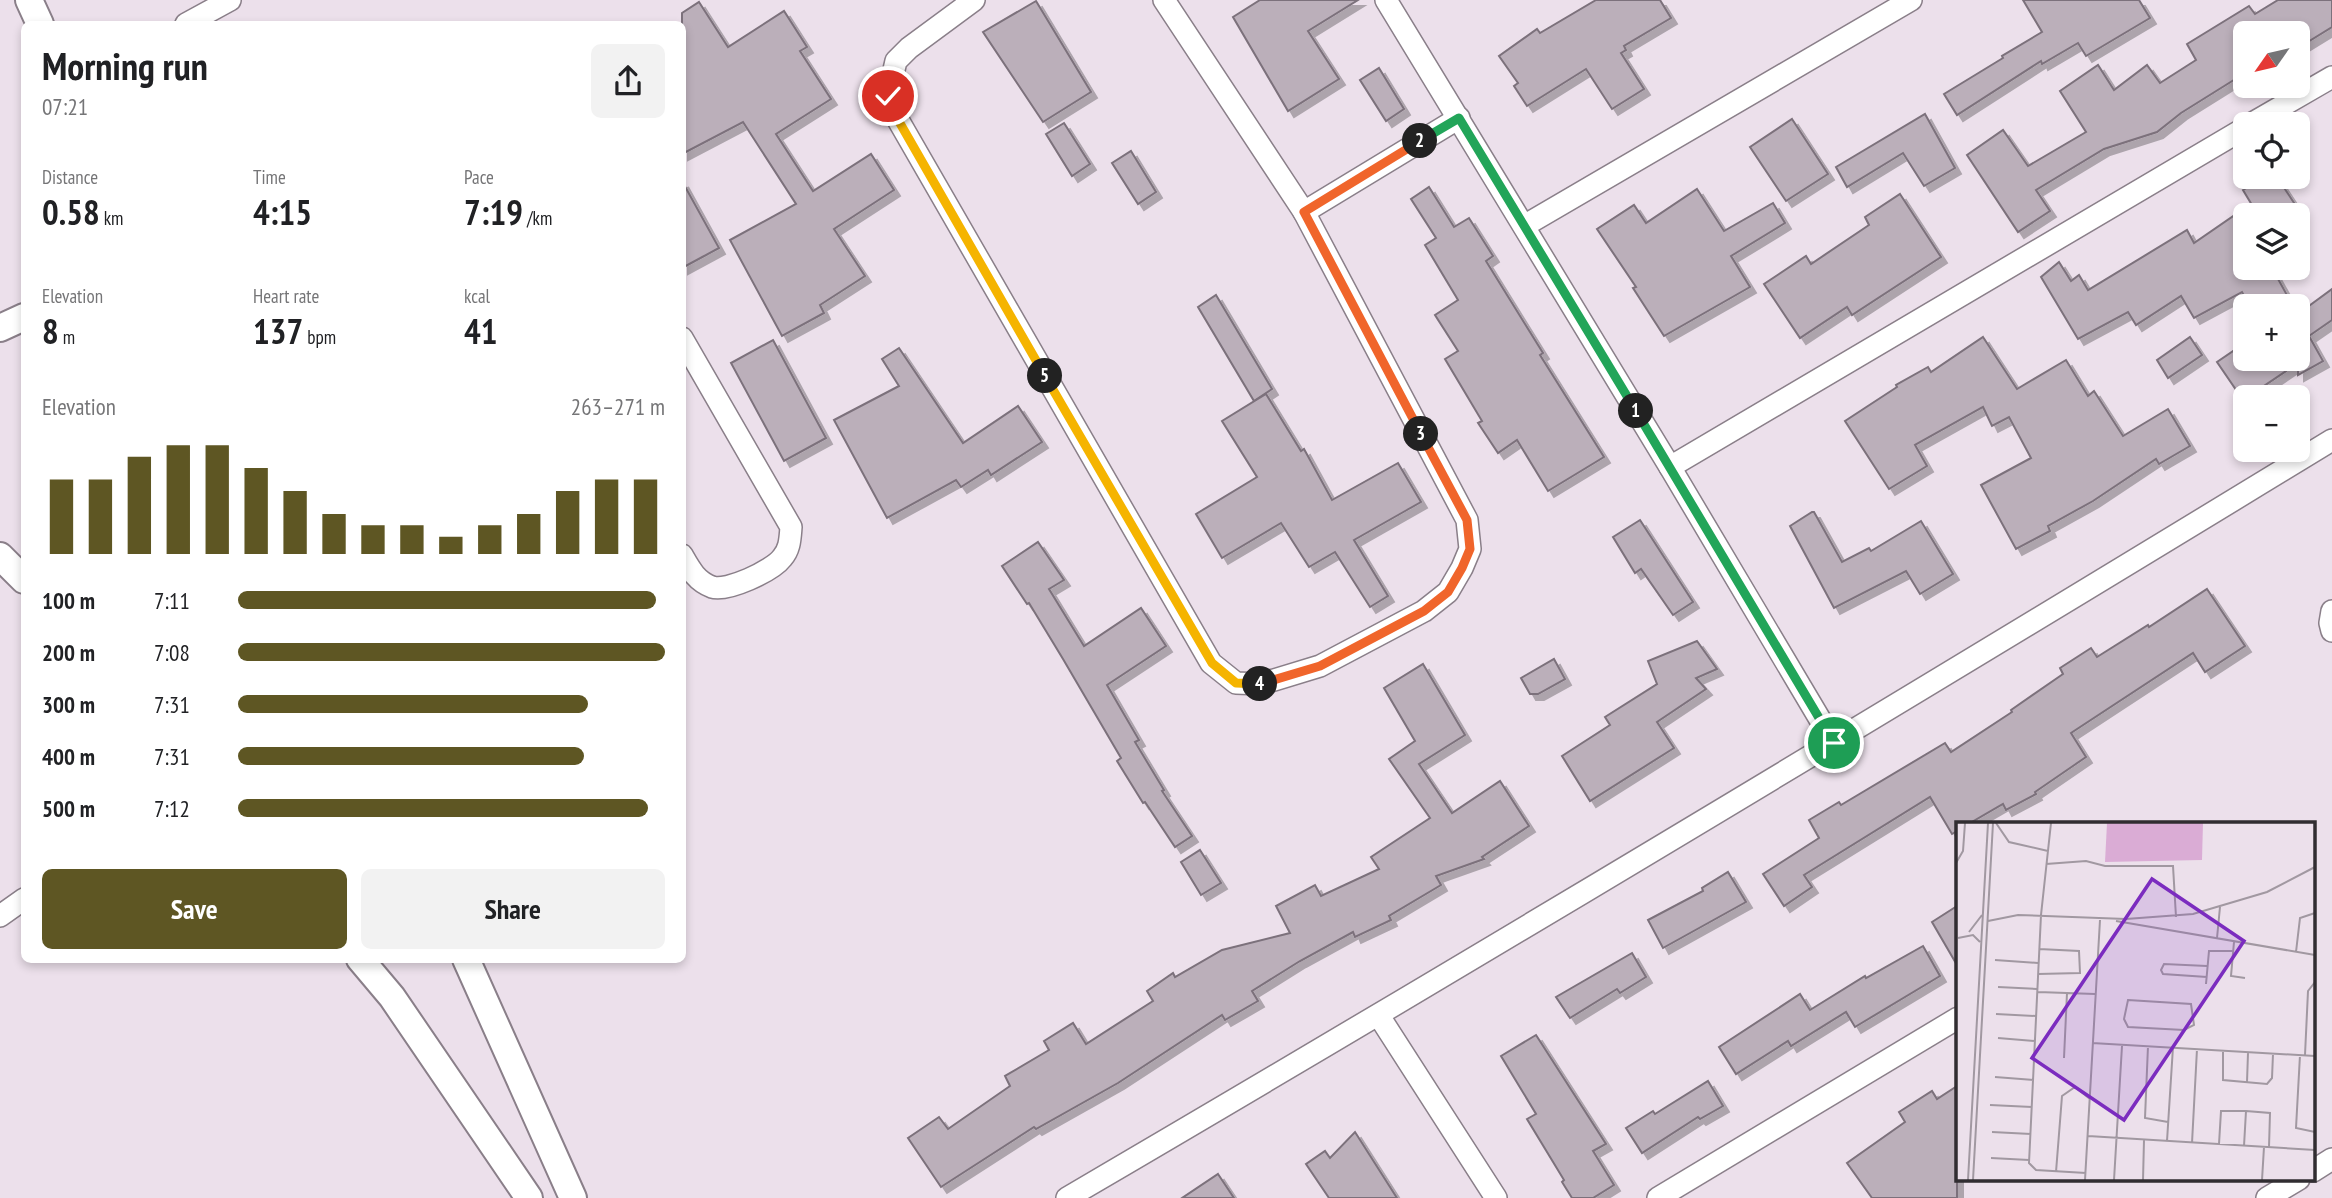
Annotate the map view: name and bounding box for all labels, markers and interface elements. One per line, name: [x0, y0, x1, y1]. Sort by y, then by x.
north arrow: [2233, 21, 2310, 98]
map controls: [2233, 21, 2310, 462]
text: Morning run: [42, 41, 208, 90]
button: share: [591, 44, 665, 118]
pin: [858, 66, 918, 126]
icon: check: [869, 77, 907, 115]
text: 07:21: [42, 92, 88, 121]
button: locate: [2233, 112, 2310, 189]
pin: 2: [1402, 124, 1438, 158]
text: 2: [1415, 128, 1424, 152]
text: Distance: [42, 165, 98, 189]
text: Time: [253, 165, 286, 189]
text: Pace: [464, 165, 494, 189]
text: 0.58: [42, 189, 100, 235]
text: 4:15: [253, 189, 312, 235]
text: 7:19: [464, 189, 523, 235]
button: layers: [2233, 203, 2310, 280]
text: km: [100, 206, 123, 230]
text: /km: [523, 206, 552, 230]
text: Elevation: [42, 284, 103, 308]
text: Heart rate: [253, 284, 319, 308]
text: kcal: [464, 284, 490, 308]
button: +: [2233, 294, 2310, 371]
text: 8: [42, 308, 59, 354]
text: 137: [253, 308, 303, 354]
text: 41: [464, 308, 497, 354]
text: m: [59, 325, 75, 349]
text: bpm: [303, 325, 336, 349]
pin: 5: [1028, 358, 1062, 394]
text: 5: [1040, 363, 1049, 387]
button: −: [2233, 385, 2310, 462]
text: Elevation: [42, 392, 116, 421]
text: 263–271 m: [571, 392, 665, 421]
pin: 1: [1618, 394, 1654, 428]
text: 1: [1631, 398, 1640, 422]
pin: 3: [1404, 416, 1438, 452]
text: 3: [1416, 421, 1425, 445]
text: 100 m: [42, 586, 95, 615]
text: 7:11: [154, 586, 190, 615]
text: 200 m: [42, 638, 95, 667]
text: 7:08: [154, 638, 190, 667]
pin: 4: [1242, 666, 1278, 702]
text: 4: [1255, 671, 1264, 695]
text: 300 m: [42, 690, 95, 719]
text: 7:31: [154, 690, 190, 719]
pin: [1804, 713, 1864, 773]
icon: arrive: [1815, 724, 1853, 762]
text: 400 m: [42, 742, 95, 771]
text: 7:31: [154, 742, 190, 771]
text: 500 m: [42, 794, 95, 823]
text: 7:12: [154, 794, 190, 823]
inset map: [1956, 822, 2314, 1180]
button: Save: [42, 869, 347, 949]
button: Share: [361, 869, 665, 949]

